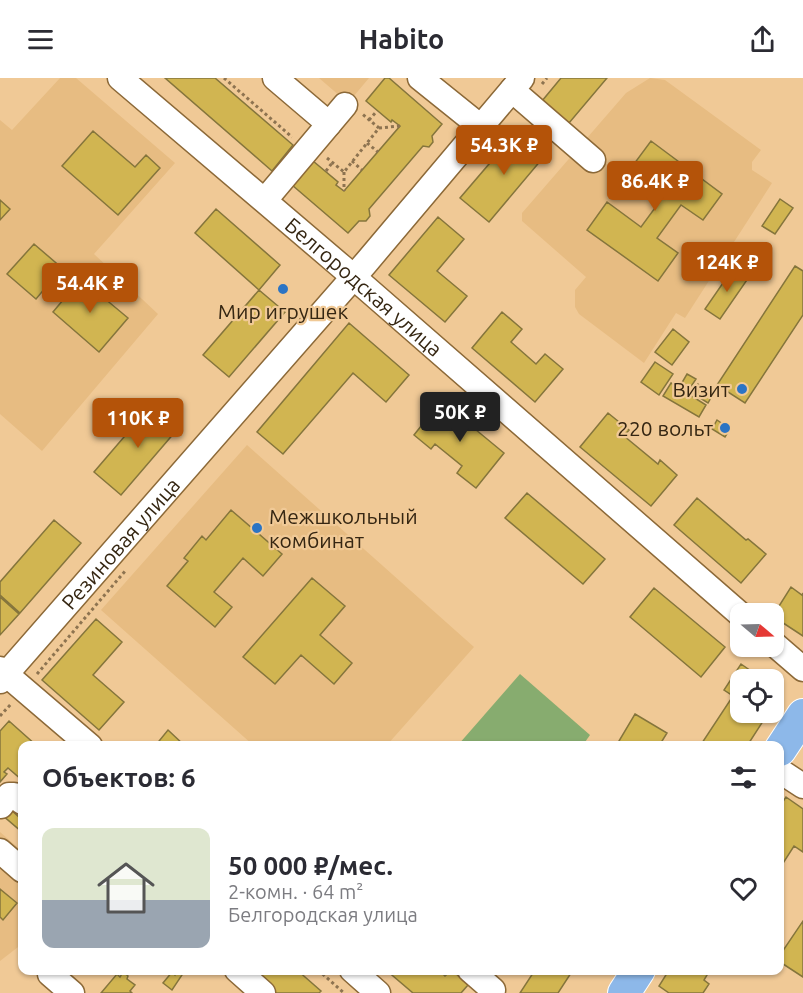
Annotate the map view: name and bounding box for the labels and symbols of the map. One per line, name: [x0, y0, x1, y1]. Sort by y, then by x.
pin: 54.3K ₽: [449, 125, 559, 176]
pin: 86.4K ₽: [600, 161, 710, 212]
street label: Белгородская улица: [281, 212, 447, 361]
pin: 124K ₽: [678, 242, 776, 293]
pin: 54.4K ₽: [35, 263, 145, 314]
marker: Мир игрушек: [276, 282, 290, 296]
place label: Мир игрушек: [218, 299, 348, 323]
place label: Визит: [672, 377, 731, 401]
marker: Визит: [735, 382, 749, 396]
pin: 50K ₽: [418, 392, 502, 443]
pin: 110K ₽: [89, 398, 187, 449]
place label: 220 вольт: [617, 416, 714, 440]
marker: 220 вольт: [718, 421, 732, 435]
street label: Резиновая улица: [57, 473, 185, 614]
place label: Межшкольный комбинат: [269, 504, 418, 552]
marker: Межшкольный комбинат: [250, 521, 264, 535]
north arrow: [730, 603, 784, 657]

